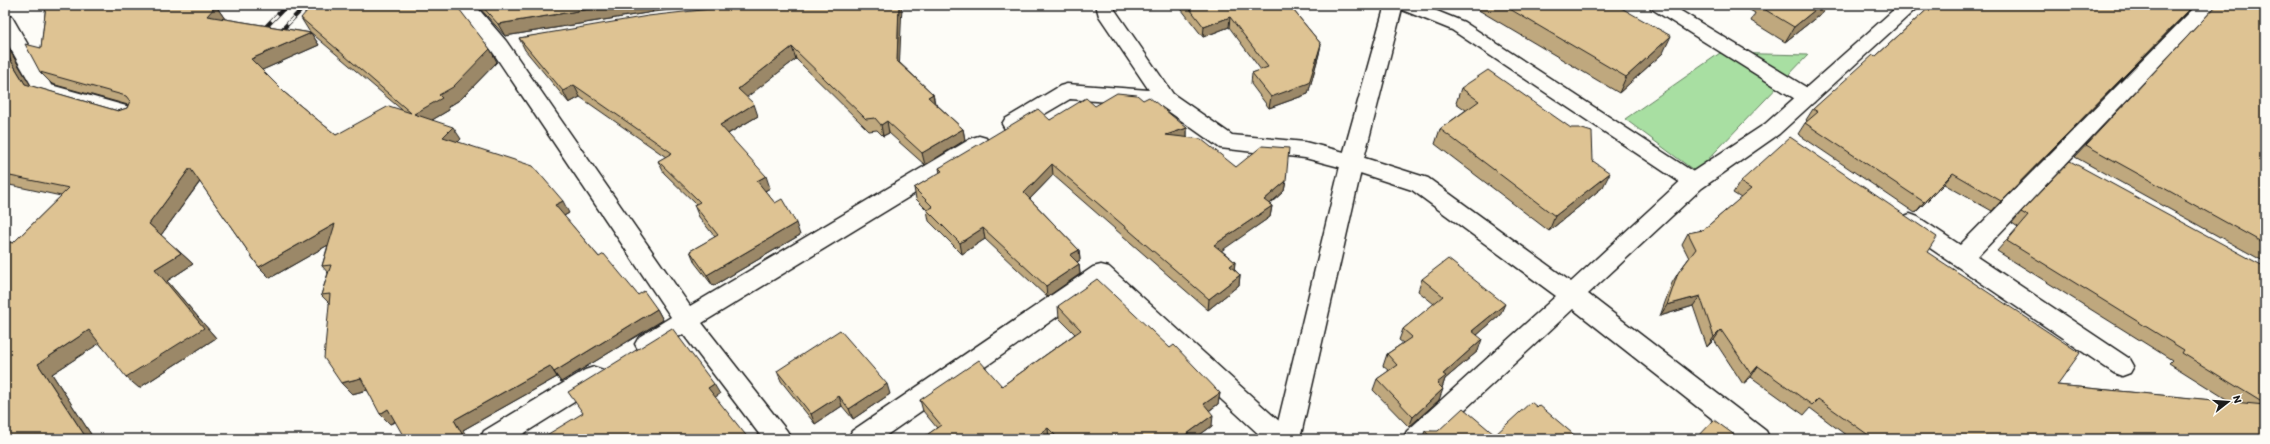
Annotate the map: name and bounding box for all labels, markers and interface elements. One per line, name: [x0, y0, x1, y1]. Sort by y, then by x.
north arrow: [2208, 382, 2248, 422]
text: N: [2230, 394, 2244, 405]

